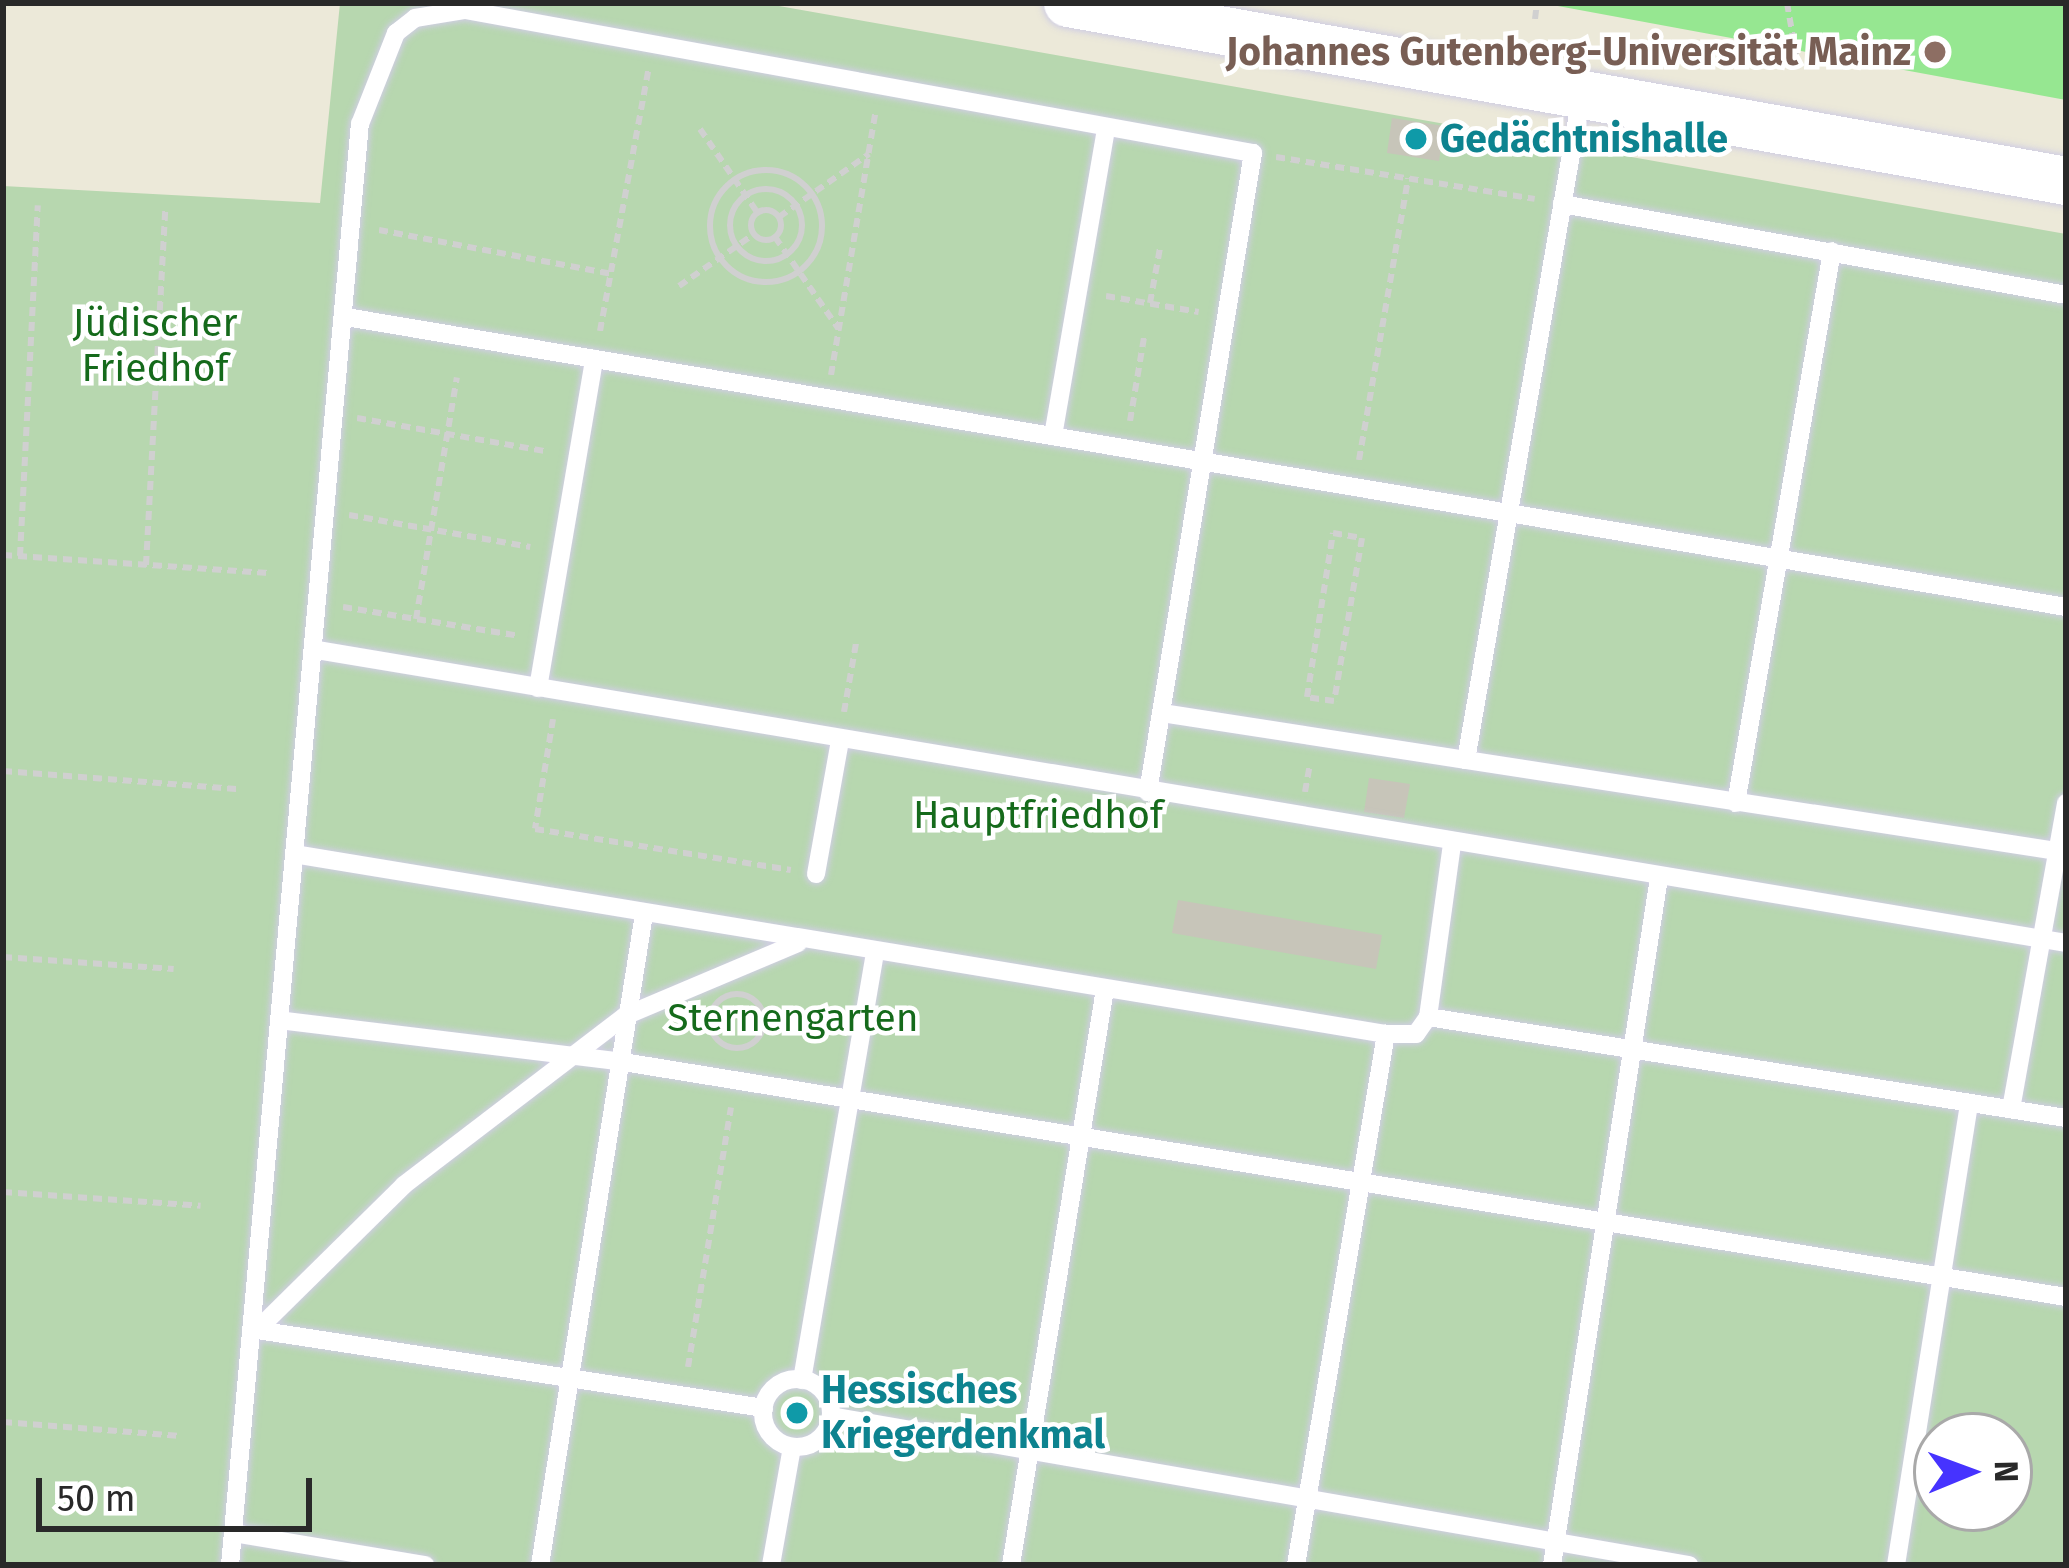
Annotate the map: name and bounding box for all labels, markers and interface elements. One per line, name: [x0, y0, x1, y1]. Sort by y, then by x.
place label: Johannes Gutenberg-Universität Mainz: [1226, 29, 1911, 75]
marker: Johannes Gutenberg-Universität Mainz: [1922, 39, 1948, 65]
place label: Gedächtnishalle: [1440, 116, 1728, 162]
marker: Gedächtnishalle: [1403, 126, 1429, 152]
park label: Jüdischer Friedhof: [73, 301, 237, 392]
park label: Hauptfriedhof: [913, 792, 1163, 838]
park label: Sternengarten: [667, 995, 919, 1041]
place label: Hessisches Kriegerdenkmal: [821, 1368, 1105, 1459]
marker: Hessisches Kriegerdenkmal: [784, 1400, 810, 1426]
north arrow: [1913, 1412, 2033, 1532]
scale bar: [42, 1454, 318, 1528]
text: N: [1986, 1460, 2026, 1483]
text: 50 m: [57, 1477, 136, 1521]

